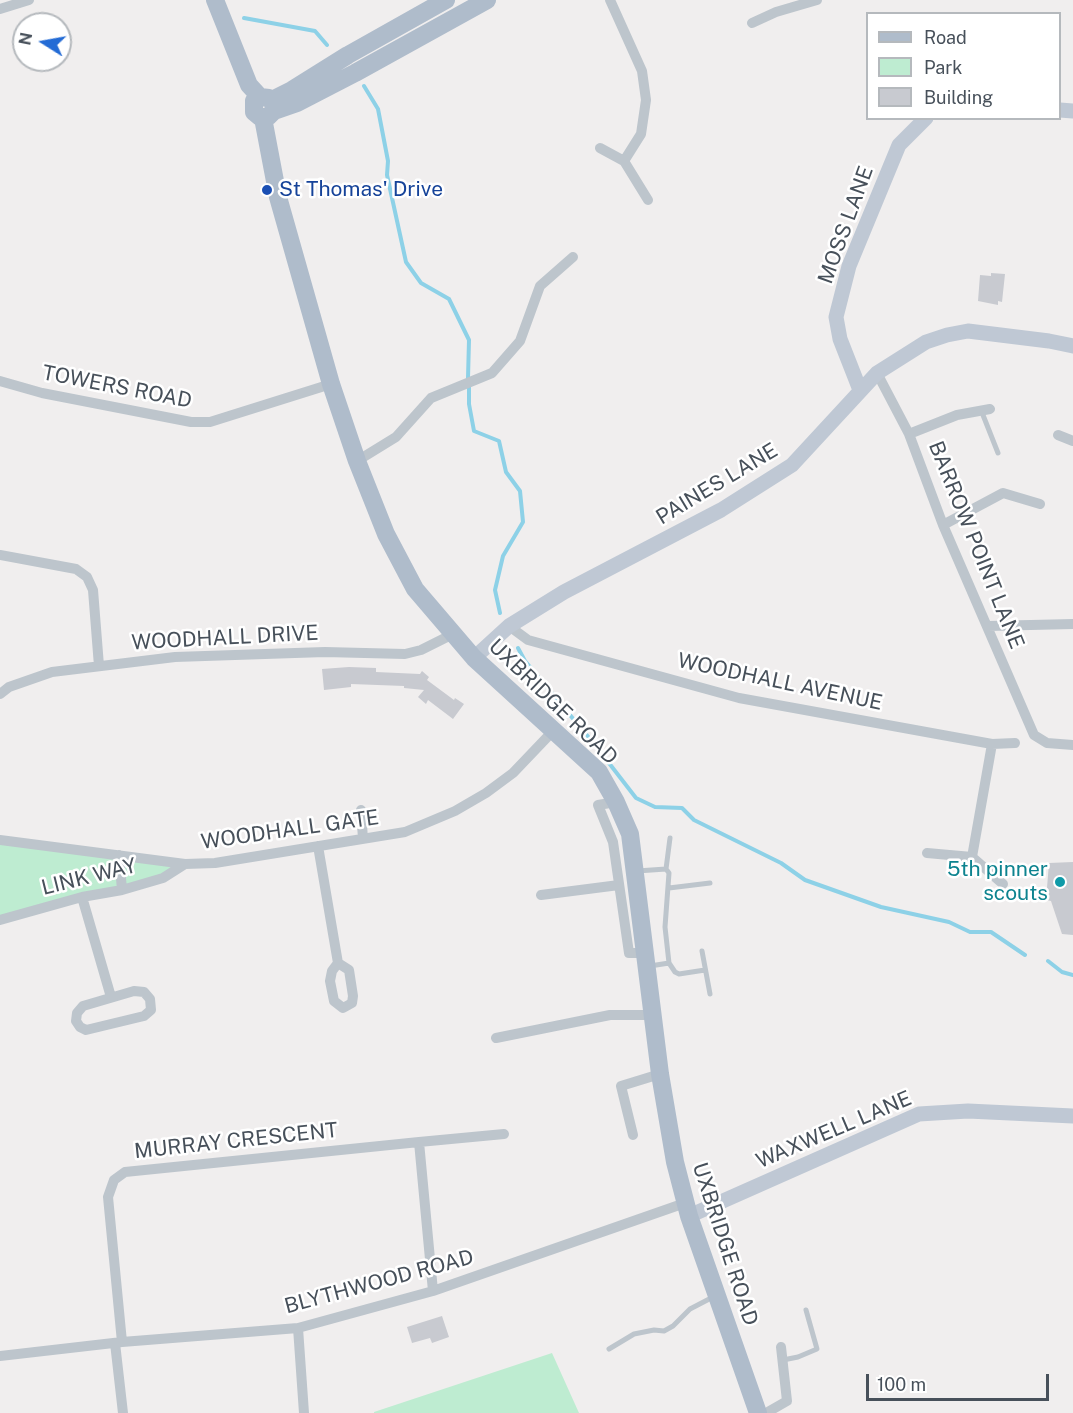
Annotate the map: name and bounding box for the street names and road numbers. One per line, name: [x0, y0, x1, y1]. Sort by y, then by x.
street label: MOSS LANE: [813, 163, 879, 287]
street label: TOWERS ROAD: [40, 360, 194, 414]
street label: BARROW POINT LANE: [923, 437, 1029, 653]
street label: PAINES LANE: [652, 438, 782, 530]
street label: WOODHALL DRIVE: [131, 621, 319, 655]
street label: UXBRIDGE ROAD: [483, 634, 623, 770]
street label: WOODHALL AVENUE: [675, 648, 885, 716]
street label: WOODHALL GATE: [199, 805, 381, 855]
street label: LINK WAY: [39, 853, 139, 901]
street label: WAXWELL LANE: [753, 1086, 915, 1174]
street label: MURRAY CRESCENT: [133, 1118, 339, 1164]
street label: UXBRIDGE ROAD: [687, 1159, 763, 1329]
street label: BLYTHWOOD ROAD: [282, 1245, 476, 1319]

